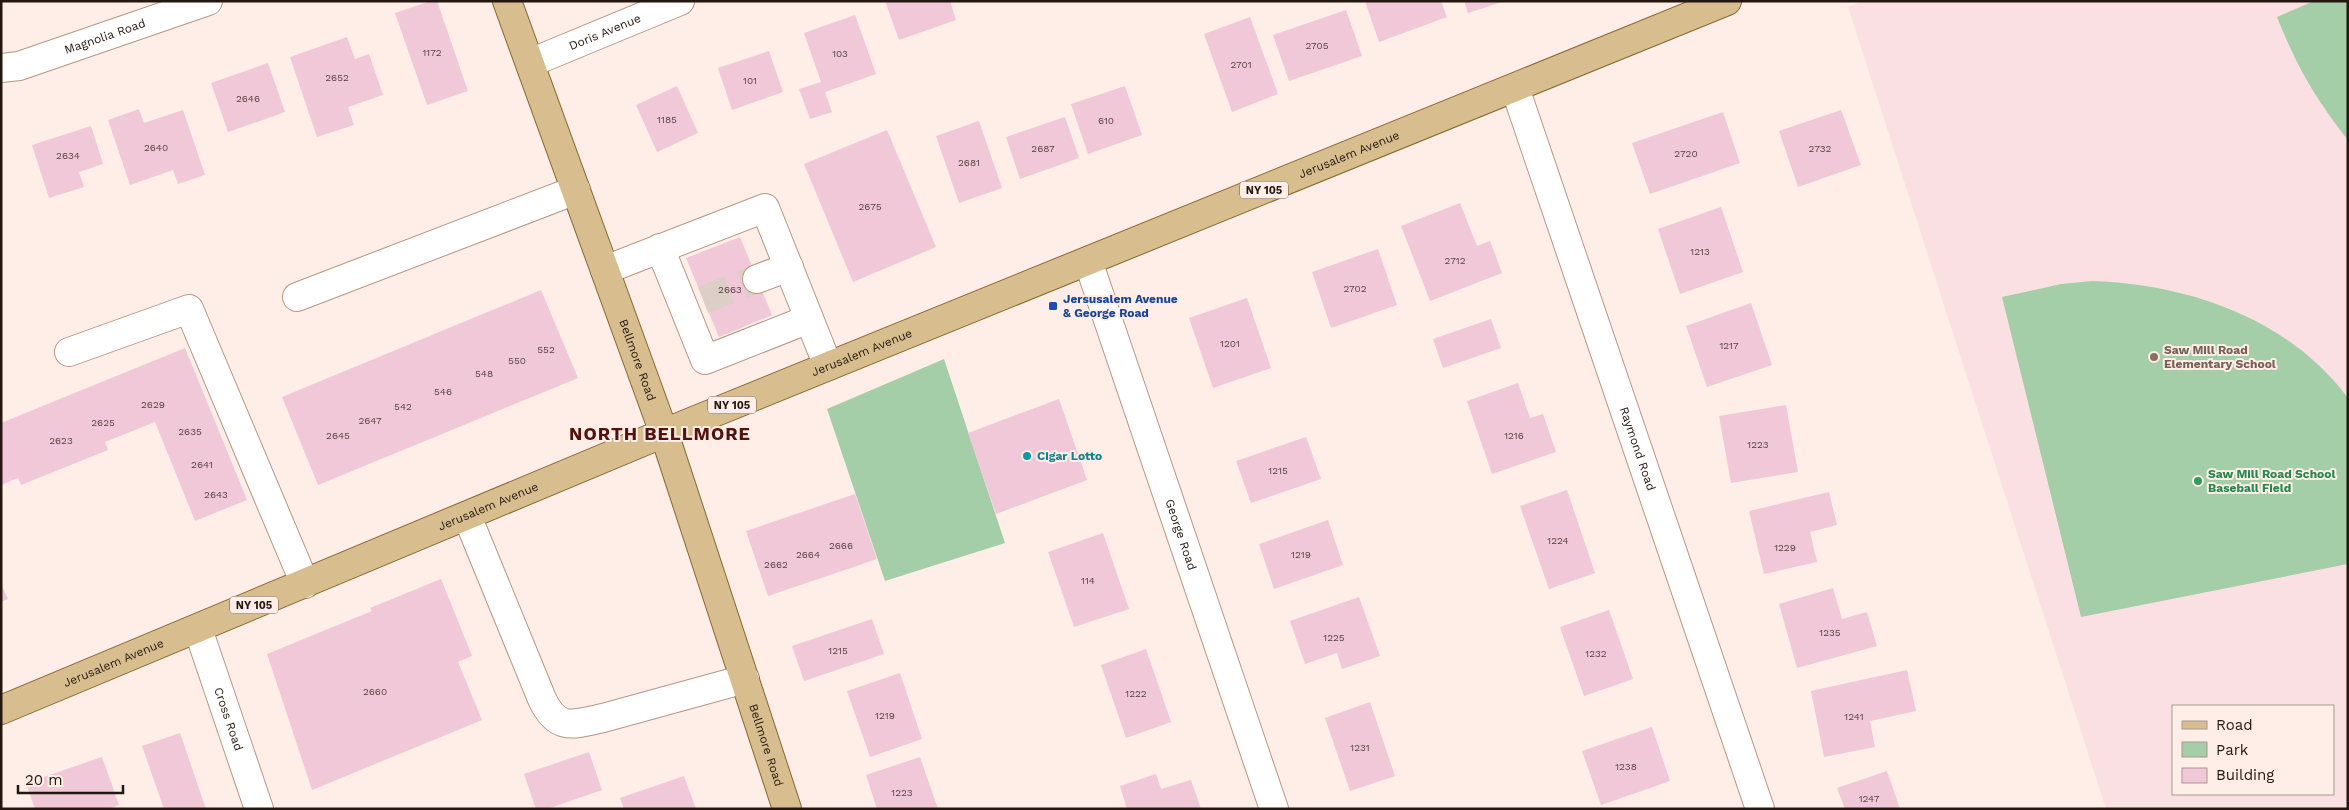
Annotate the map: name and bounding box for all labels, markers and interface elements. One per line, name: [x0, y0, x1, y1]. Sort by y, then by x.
street label: Doris Avenue: [567, 11, 643, 53]
street label: Magnolia Road: [63, 16, 147, 57]
house number: 2705: [1305, 40, 1329, 51]
house number: 1172: [422, 47, 442, 58]
house number: 103: [832, 48, 848, 59]
house number: 2701: [1230, 59, 1252, 70]
house number: 2652: [325, 72, 349, 83]
house number: 101: [743, 75, 757, 86]
house number: 2646: [236, 93, 260, 104]
house number: 1185: [657, 114, 677, 125]
house number: 610: [1098, 115, 1114, 126]
street label: Jerusalem Avenue: [1297, 128, 1401, 181]
house number: 2640: [144, 142, 168, 153]
house number: 2687: [1031, 143, 1055, 154]
house number: 2732: [1809, 143, 1832, 154]
house number: 2720: [1674, 148, 1698, 159]
house number: 2634: [56, 150, 80, 161]
house number: 2681: [958, 157, 980, 168]
road number: NY 105: [1240, 182, 1288, 198]
house number: 2675: [858, 201, 882, 212]
house number: 1213: [1690, 246, 1710, 257]
house number: 2712: [1445, 255, 1466, 266]
house number: 2702: [1343, 283, 1367, 294]
house number: 2663: [718, 284, 742, 295]
place label: Jersusalem Avenue & George Road: [1063, 292, 1178, 320]
marker: Jersusalem Avenue & George Road: [1047, 300, 1059, 312]
street label: Bellmore Road: [616, 317, 659, 403]
street label: Jerusalem Avenue: [809, 326, 914, 379]
house number: 1201: [1220, 338, 1240, 349]
house number: 1217: [1719, 340, 1739, 351]
place label: Saw Mill Road Elementary School: [2164, 343, 2276, 371]
house number: 552: [537, 344, 555, 355]
marker: Saw Mill Road Elementary School: [2148, 351, 2160, 363]
house number: 550: [508, 355, 526, 366]
house number: 548: [475, 368, 493, 379]
house number: 546: [434, 386, 452, 397]
road number: NY 105: [708, 396, 756, 414]
house number: 2629: [141, 399, 165, 410]
house number: 542: [394, 401, 412, 412]
street label: Raymond Road: [1617, 405, 1658, 492]
house number: 2647: [358, 415, 382, 426]
house number: 2625: [91, 417, 115, 428]
district label: NORTH BELLMORE: [569, 423, 751, 444]
house number: 2635: [178, 426, 202, 437]
house number: 2645: [326, 430, 350, 441]
house number: 1216: [1504, 430, 1524, 441]
house number: 2623: [49, 435, 73, 446]
house number: 1223: [1747, 439, 1769, 450]
place label: Cigar Lotto: [1037, 449, 1102, 463]
marker: Cigar Lotto: [1021, 450, 1033, 462]
house number: 2641: [191, 459, 213, 470]
house number: 1215: [1268, 465, 1288, 476]
place label: Saw Mill Road School Baseball Field: [2208, 467, 2335, 495]
marker: Saw Mill Road School Baseball Field: [2192, 475, 2204, 487]
street label: Jerusalem Avenue: [436, 479, 540, 534]
house number: 2643: [204, 489, 228, 500]
street label: George Road: [1162, 497, 1199, 572]
house number: 1224: [1547, 535, 1569, 546]
house number: 2666: [829, 540, 853, 551]
house number: 1229: [1774, 542, 1796, 553]
house number: 2664: [796, 549, 820, 560]
house number: 1219: [1291, 549, 1311, 560]
house number: 2662: [764, 559, 788, 570]
house number: 114: [1081, 575, 1095, 586]
road number: NY 105: [230, 596, 278, 614]
house number: 1235: [1819, 627, 1841, 638]
house number: 1225: [1323, 632, 1345, 643]
street label: Jerusalem Avenue: [61, 636, 166, 690]
house number: 1215: [828, 645, 848, 656]
house number: 1232: [1585, 648, 1607, 659]
street label: Cross Road: [211, 685, 246, 753]
house number: 2660: [363, 686, 387, 697]
house number: 1222: [1125, 688, 1147, 699]
street label: Bellmore Road: [746, 702, 786, 788]
legend: [2172, 705, 2334, 795]
house number: 1219: [875, 710, 895, 721]
house number: 1241: [1844, 711, 1864, 722]
text: Road: [2216, 716, 2253, 734]
text: Park: [2216, 741, 2249, 759]
house number: 1231: [1350, 742, 1370, 753]
house number: 1238: [1615, 761, 1637, 772]
scale bar: [18, 762, 122, 794]
text: Building: [2216, 766, 2274, 784]
text: 20 m: [25, 771, 63, 789]
house number: 1223: [891, 787, 913, 798]
house number: 1247: [1859, 793, 1880, 804]

